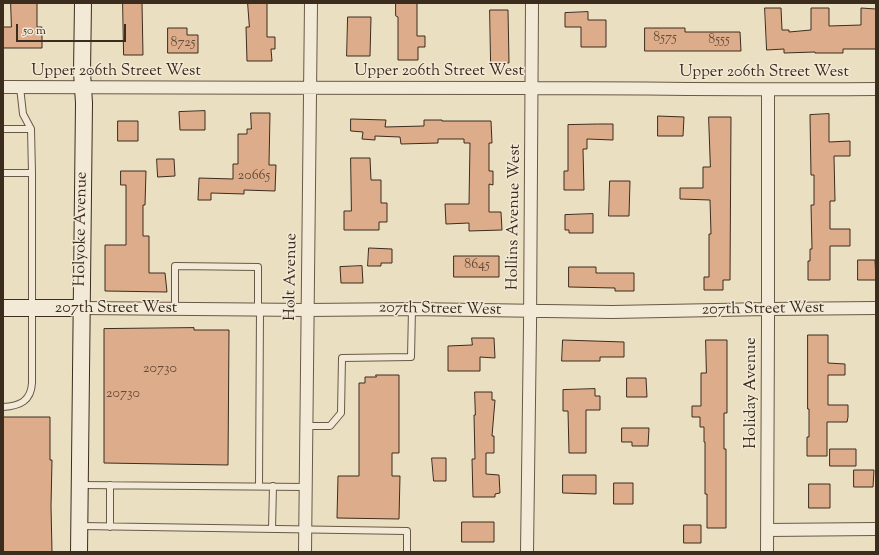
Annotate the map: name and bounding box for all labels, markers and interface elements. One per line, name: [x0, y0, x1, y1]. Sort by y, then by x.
scale bar: [18, 16, 128, 42]
text: 50 m: [23, 22, 46, 40]
house number: 8575: [653, 31, 677, 47]
house number: 8555: [708, 33, 730, 49]
house number: 8725: [170, 36, 196, 52]
street label: Upper 206th Street West: [31, 62, 201, 82]
street label: Upper 206th Street West: [354, 62, 524, 82]
street label: Upper 206th Street West: [679, 63, 849, 83]
street label: Hollins Avenue West: [504, 144, 526, 290]
house number: 20665: [238, 169, 270, 185]
street label: Holyoke Avenue: [71, 171, 93, 287]
street label: Holt Avenue: [282, 233, 302, 321]
house number: 8645: [464, 258, 490, 274]
street label: 207th Street West: [55, 299, 177, 319]
street label: 207th Street West: [379, 299, 501, 321]
street label: 207th Street West: [702, 299, 824, 321]
street label: Holiday Avenue: [742, 337, 762, 449]
house number: 20730: [143, 362, 177, 378]
house number: 20730: [106, 387, 140, 403]

